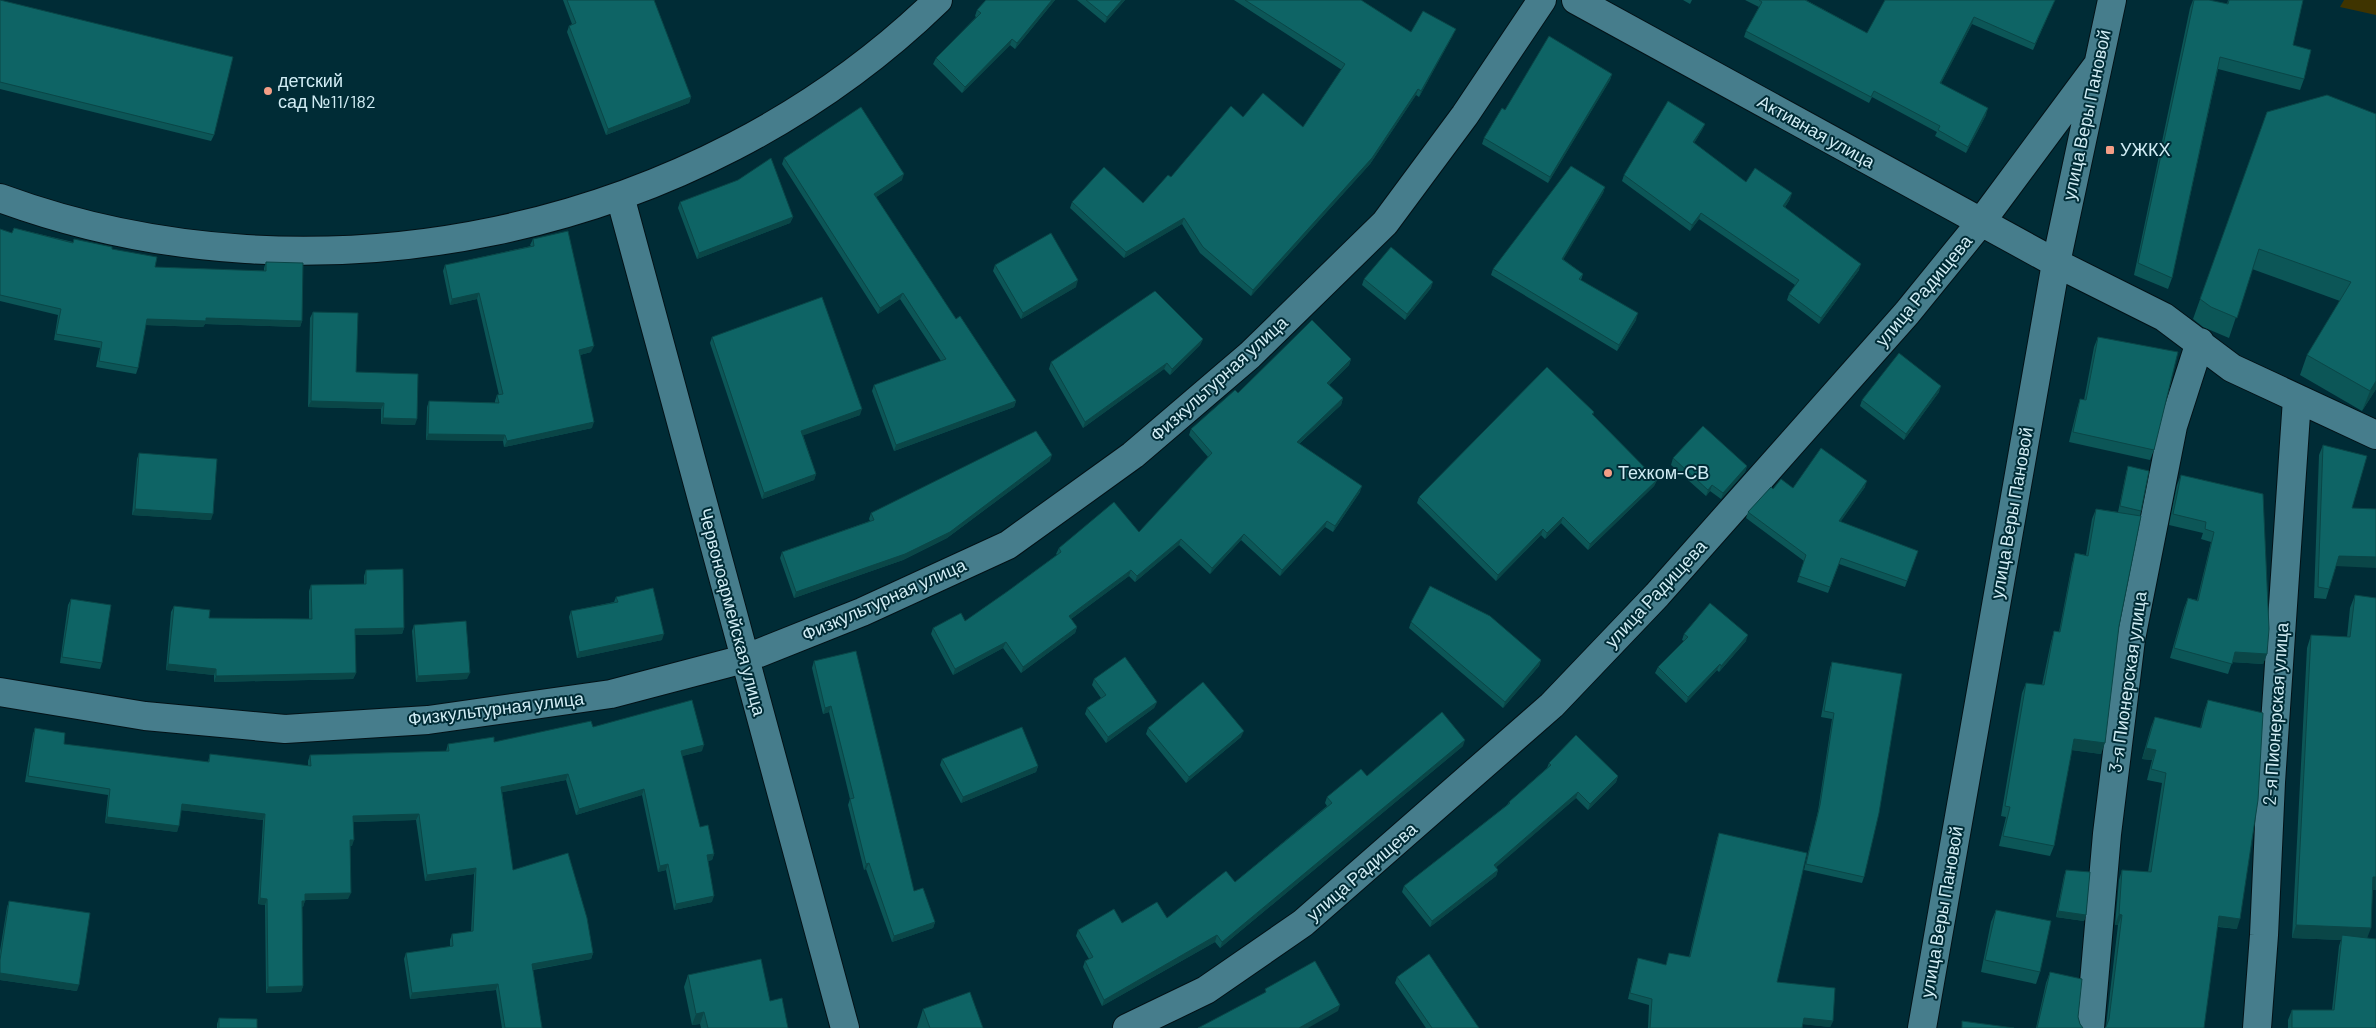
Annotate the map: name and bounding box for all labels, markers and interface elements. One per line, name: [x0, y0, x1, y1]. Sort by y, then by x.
street label: улица Веры Пановой: [2057, 27, 2115, 202]
place label: детский сад №11/182: [278, 69, 376, 112]
marker: детский сад №11/182: [262, 85, 274, 97]
street label: Активная улица: [1754, 90, 1880, 173]
place label: УЖКХ: [2120, 138, 2171, 160]
marker: УЖКХ: [2104, 144, 2116, 156]
street label: улица Радищева: [1870, 229, 1977, 351]
street label: Физкультурная улица: [1145, 310, 1292, 446]
street label: улица Веры Пановой: [1985, 425, 2037, 600]
place label: Техком-СВ: [1618, 461, 1709, 483]
marker: Техком-СВ: [1602, 467, 1614, 479]
street label: Червоноармейская улица: [695, 506, 772, 719]
street label: улица Радищева: [1600, 534, 1711, 652]
street label: Физкультурная улица: [798, 553, 970, 645]
street label: 3-я Пионерская улица: [2103, 589, 2151, 774]
street label: 2-я Пионерская улица: [2258, 621, 2292, 806]
street label: Физкультурная улица: [407, 686, 586, 730]
street label: улица Радищева: [1302, 817, 1422, 925]
street label: улица Веры Пановой: [1915, 824, 1967, 999]

